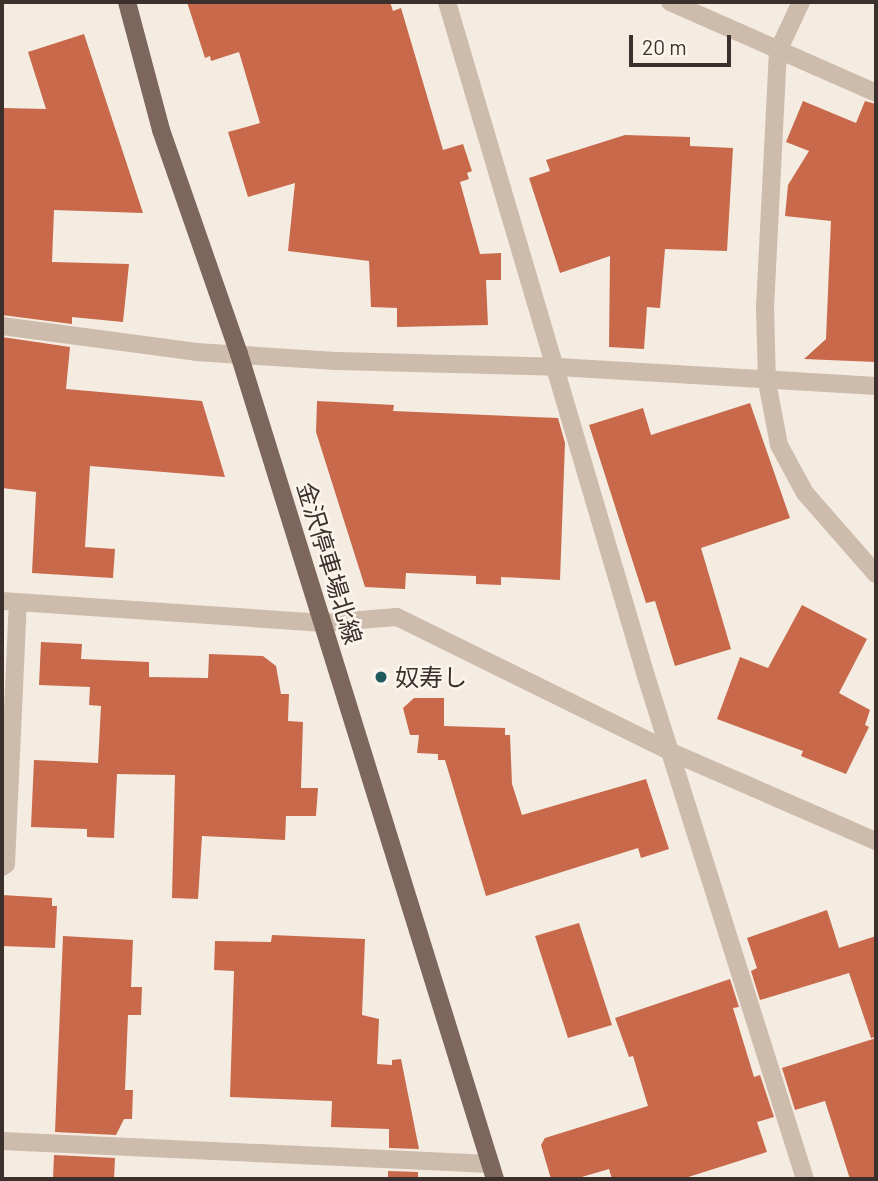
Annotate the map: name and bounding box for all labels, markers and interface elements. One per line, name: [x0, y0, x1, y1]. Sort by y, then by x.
scale bar: [633, 21, 734, 65]
text: 20 m: [642, 34, 687, 59]
street label: 金沢停車場北線: [292, 478, 368, 648]
place label: 奴寿し: [395, 663, 467, 691]
marker: 奴寿し: [373, 669, 389, 685]

